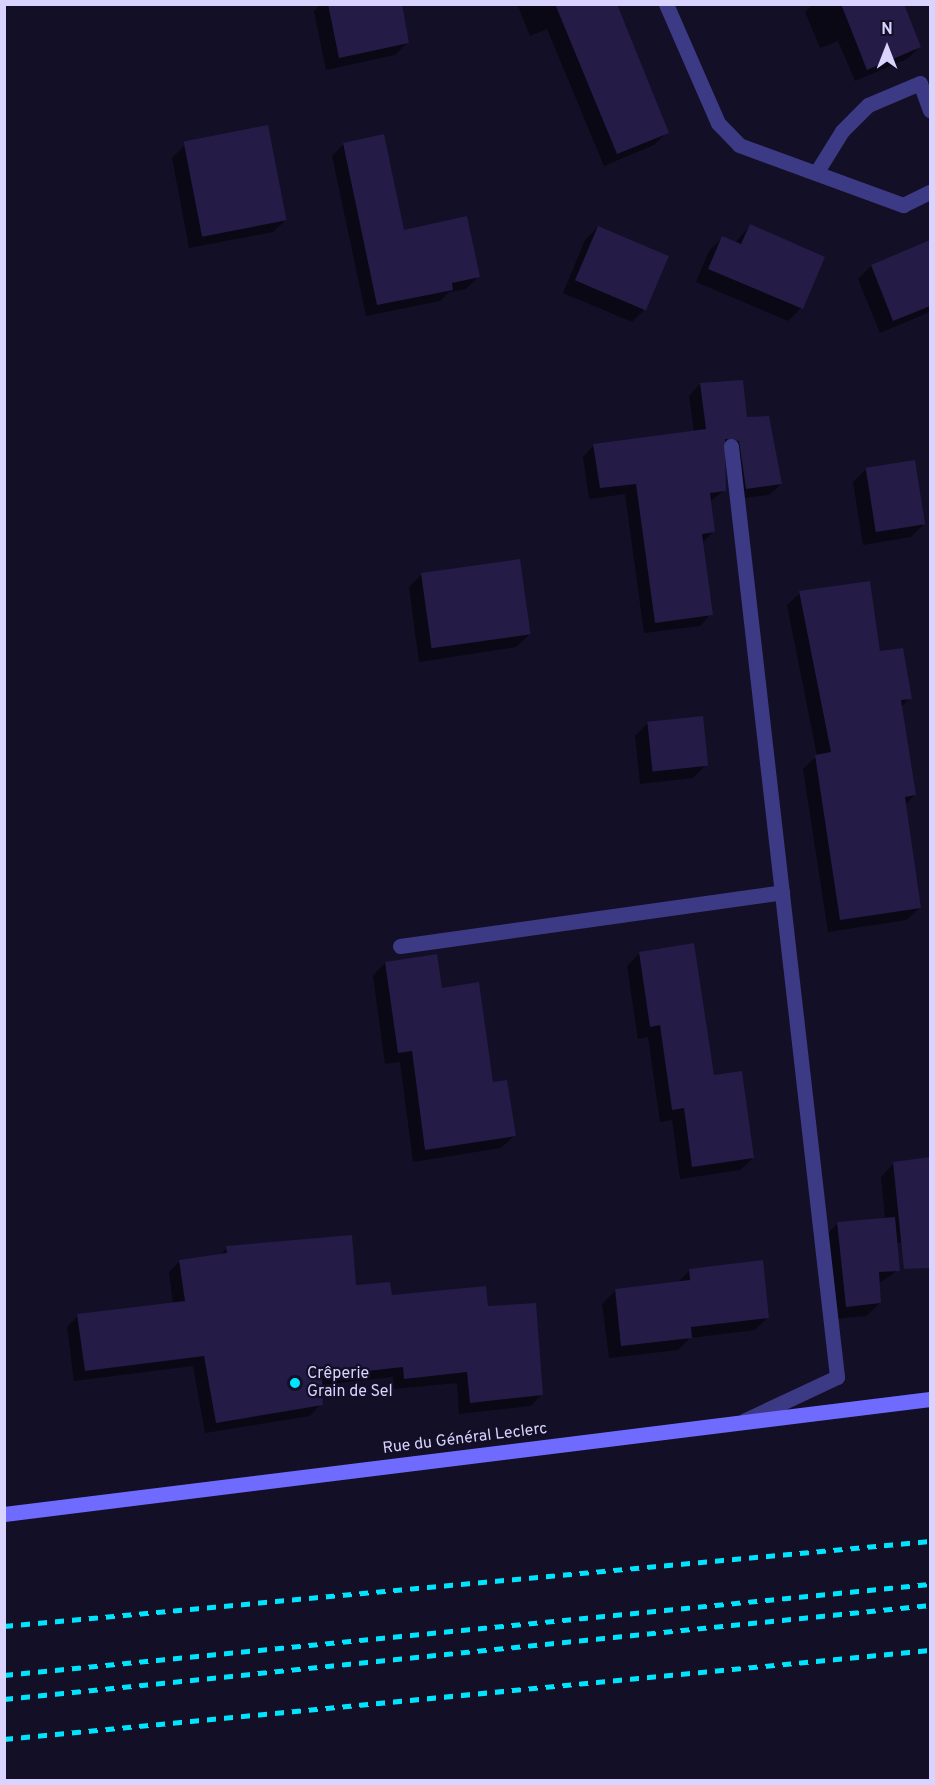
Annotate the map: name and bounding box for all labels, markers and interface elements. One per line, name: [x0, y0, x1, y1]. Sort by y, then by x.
north arrow: [857, 18, 917, 78]
text: N: [881, 20, 893, 40]
place label: Crêperie Grain de Sel: [307, 1364, 393, 1402]
marker: Crêperie Grain de Sel: [288, 1376, 302, 1390]
street label: Rue du Général Leclerc: [382, 1419, 548, 1459]

